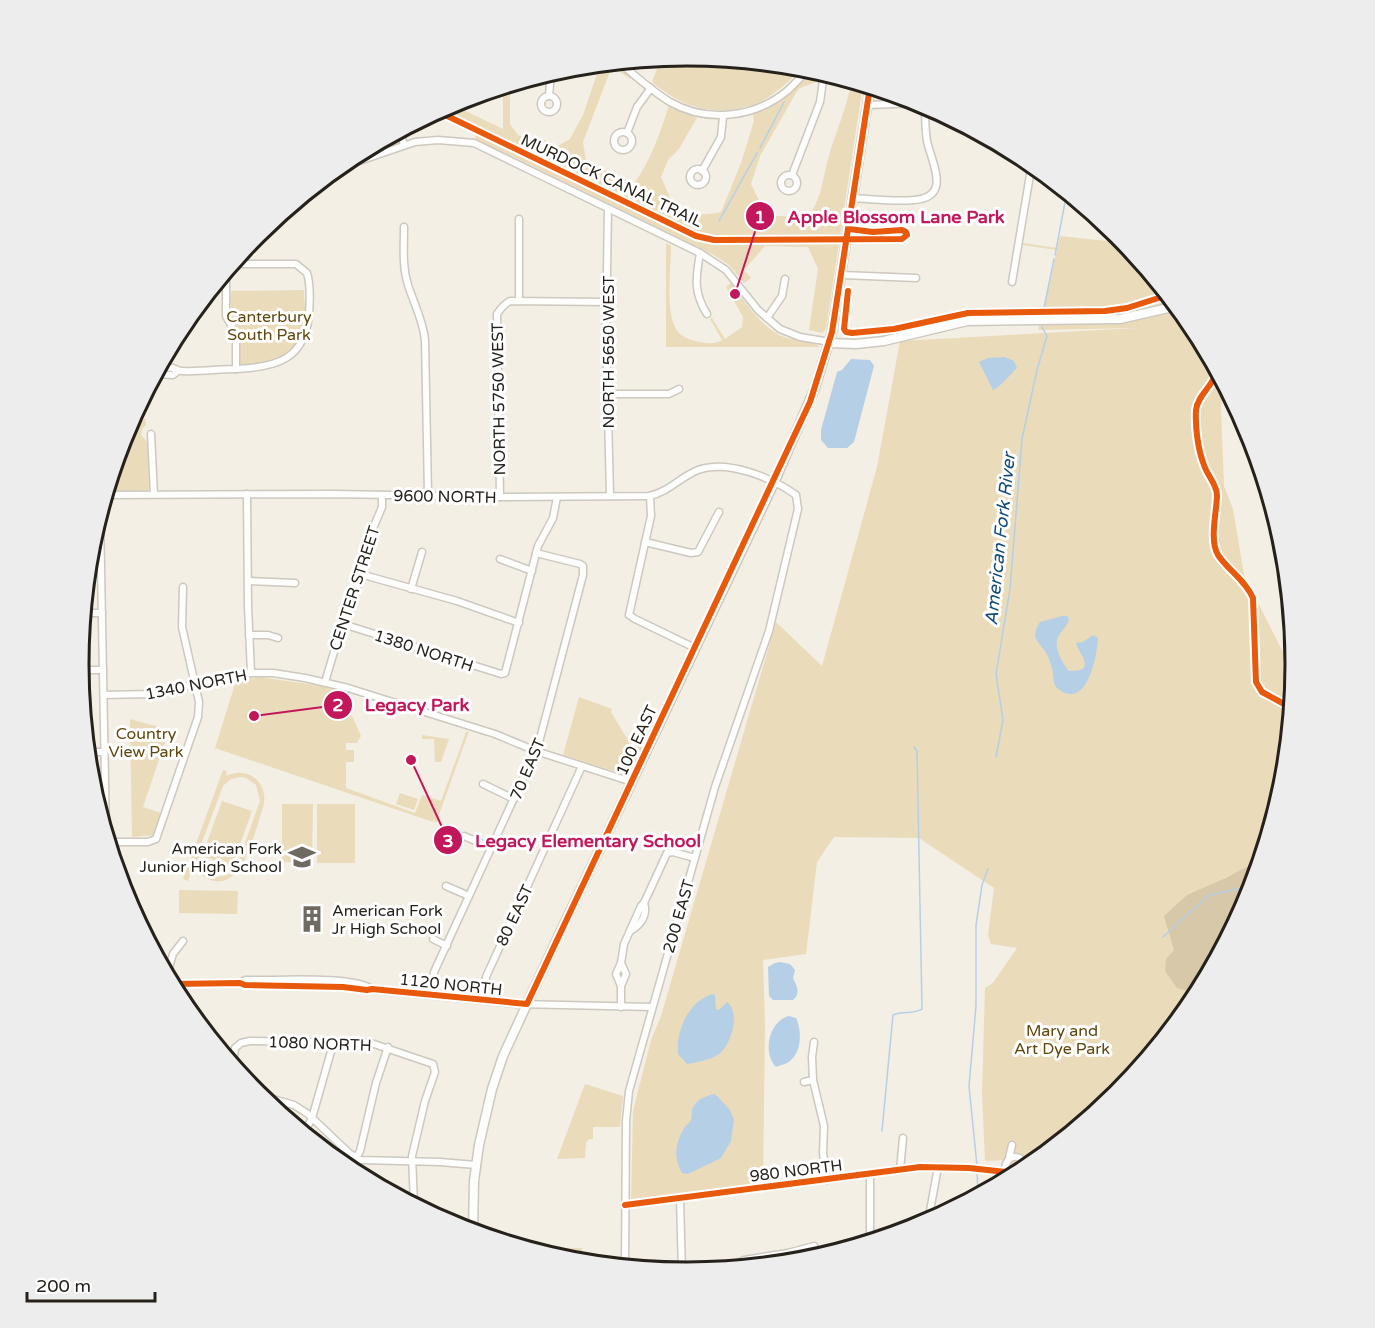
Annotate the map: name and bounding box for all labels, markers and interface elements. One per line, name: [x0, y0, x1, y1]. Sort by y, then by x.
street label: MURDOCK CANAL TRAIL: [518, 130, 706, 232]
callout: Apple Blossom Lane Park: [745, 198, 1016, 234]
text: 1: [754, 206, 766, 228]
text: Apple Blossom Lane Park: [787, 206, 1005, 228]
street label: NORTH 5650 WEST: [599, 275, 619, 428]
park label: Canterbury South Park: [226, 307, 312, 345]
street label: NORTH 5750 WEST: [488, 322, 510, 476]
water label: American Fork River: [980, 450, 1020, 626]
street label: 9600 NORTH: [393, 486, 497, 508]
street label: CENTER STREET: [325, 523, 385, 653]
street label: 1380 NORTH: [371, 625, 476, 676]
street label: 1340 NORTH: [144, 665, 249, 705]
callout: Legacy Park: [323, 687, 482, 723]
text: 2: [332, 694, 344, 716]
text: Legacy Park: [365, 694, 469, 716]
street label: 100 EAST: [612, 702, 662, 779]
park label: Country View Park: [109, 724, 184, 762]
street label: 70 EAST: [506, 735, 550, 803]
callout: Legacy Elementary School: [433, 822, 712, 858]
text: 3: [442, 830, 454, 852]
text: Legacy Elementary School: [475, 830, 701, 852]
place label: American Fork Junior High School: [140, 839, 282, 877]
school or university icon: American Fork Junior High School: [287, 842, 317, 872]
street label: 200 EAST: [659, 877, 699, 955]
street label: 80 EAST: [492, 881, 538, 949]
place label: American Fork Jr High School: [332, 901, 443, 939]
building icon: American Fork Jr High School: [297, 904, 327, 934]
street label: 1120 NORTH: [398, 970, 503, 1000]
park label: Mary and Art Dye Park: [1014, 1021, 1110, 1059]
street label: 1080 NORTH: [268, 1032, 372, 1056]
street label: 980 NORTH: [749, 1155, 844, 1187]
scale bar: [27, 1265, 154, 1303]
text: 200 m: [36, 1275, 91, 1297]

